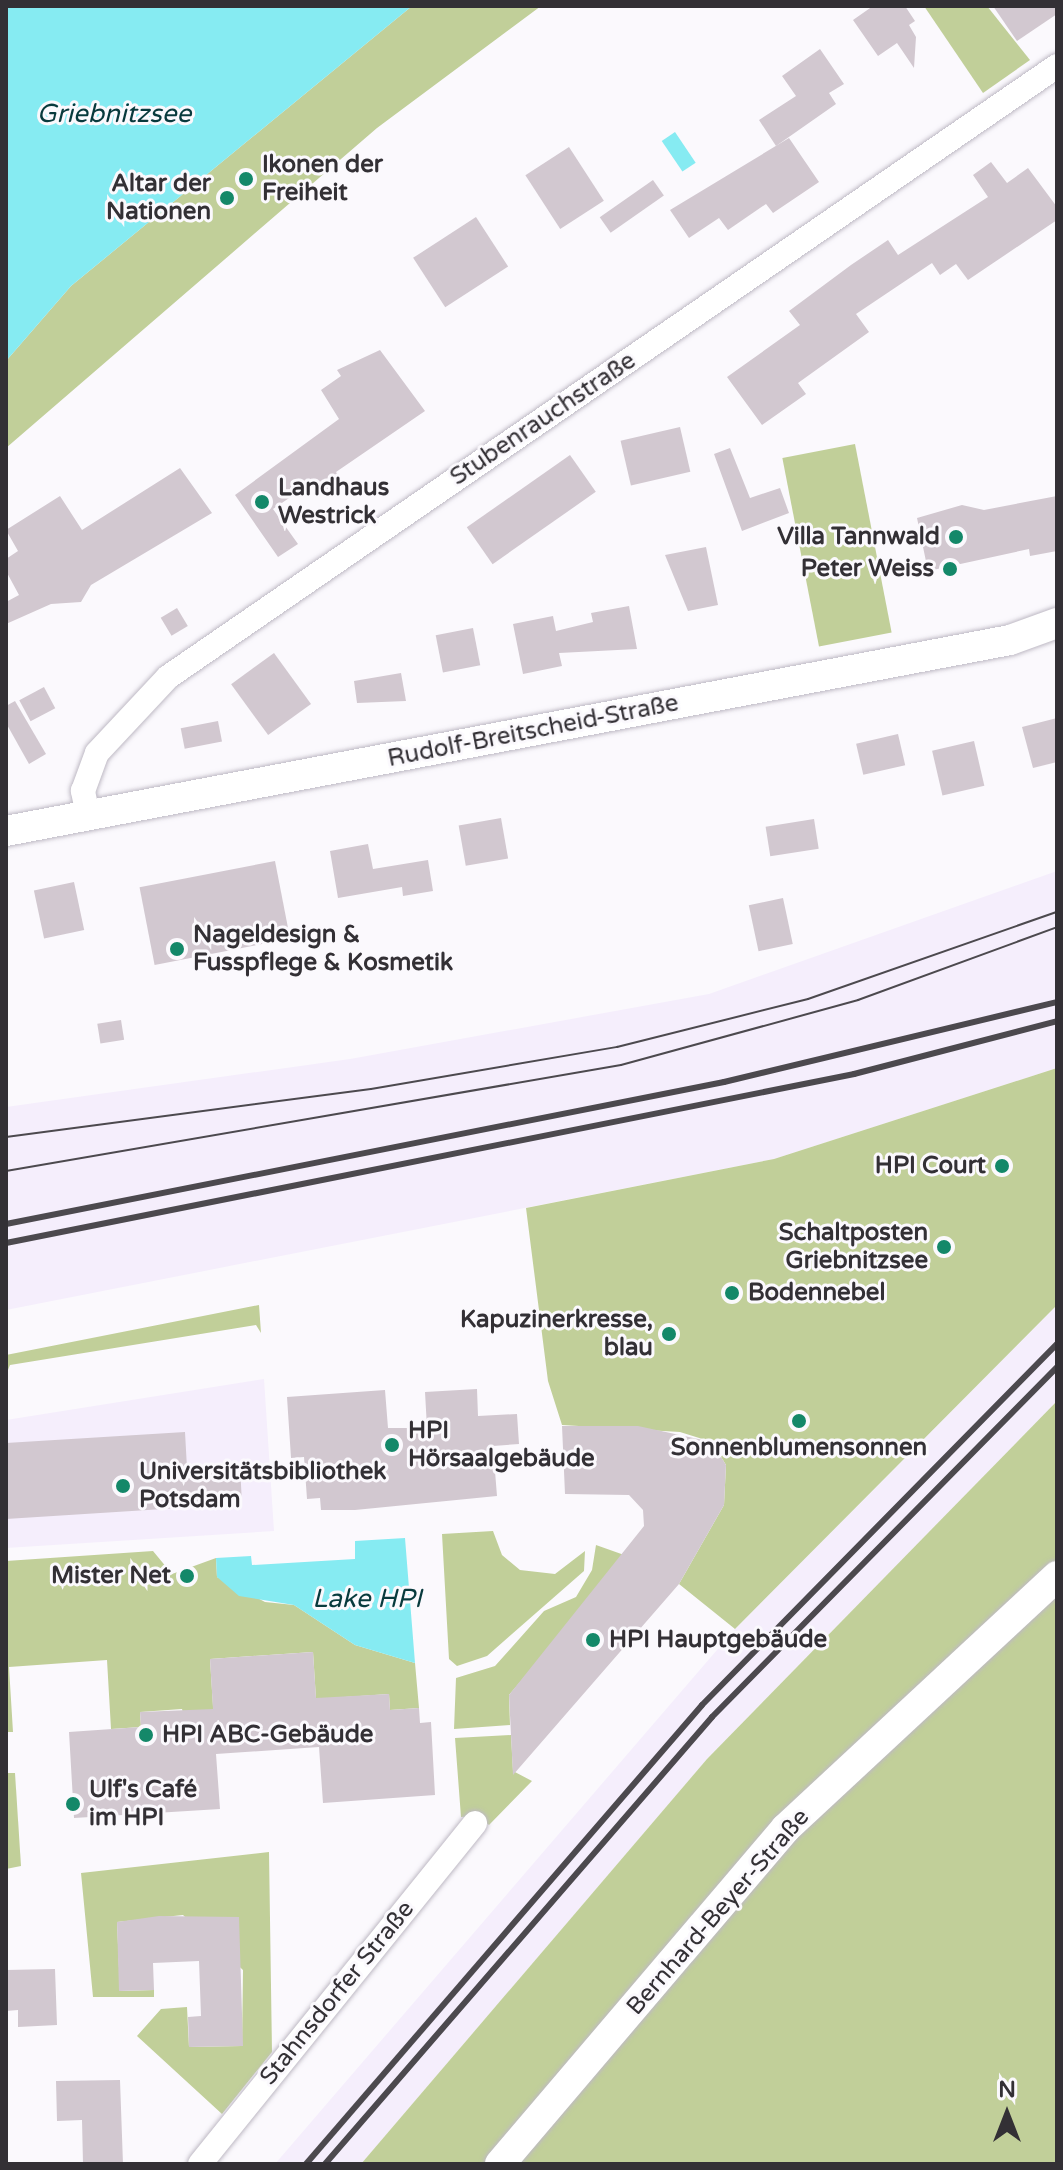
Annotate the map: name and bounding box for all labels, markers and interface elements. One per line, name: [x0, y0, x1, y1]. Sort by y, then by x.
water label: Griebnitzsee: [37, 98, 191, 130]
place label: Ikonen der Freiheit: [262, 151, 383, 207]
place label: Altar der Nationen: [106, 170, 211, 226]
marker: Ikonen der Freiheit: [237, 170, 255, 188]
marker: Altar der Nationen: [218, 189, 236, 207]
street label: Stubenrauchstraße: [445, 346, 641, 492]
place label: Landhaus Westrick: [278, 474, 389, 530]
marker: Landhaus Westrick: [253, 493, 271, 511]
place label: Villa Tannwald: [777, 523, 940, 551]
marker: Villa Tannwald: [947, 528, 965, 546]
place label: Peter Weiss: [801, 555, 934, 583]
marker: Peter Weiss: [941, 560, 959, 578]
street label: Rudolf-Breitscheid-Straße: [385, 689, 681, 773]
place label: Nageldesign & Fusspflege & Kosmetik: [193, 921, 453, 977]
marker: Nageldesign & Fusspflege & Kosmetik: [168, 940, 186, 958]
place label: HPI Court: [875, 1152, 986, 1180]
marker: HPI Court: [993, 1157, 1011, 1175]
place label: Schaltposten Griebnitzsee: [779, 1219, 928, 1275]
marker: Schaltposten Griebnitzsee: [935, 1238, 953, 1256]
place label: Bodennebel: [748, 1279, 885, 1307]
marker: Bodennebel: [723, 1284, 741, 1302]
place label: Kapuzinerkresse, blau: [460, 1306, 653, 1362]
marker: Kapuzinerkresse, blau: [660, 1325, 678, 1343]
marker: Sonnenblumensonnen: [790, 1412, 808, 1430]
place label: HPI Hörsaalgebäude: [408, 1417, 595, 1473]
place label: Sonnenblumensonnen: [671, 1434, 927, 1462]
marker: HPI Hörsaalgebäude: [383, 1436, 401, 1454]
place label: Universitätsbibliothek Potsdam: [139, 1458, 386, 1514]
marker: Universitätsbibliothek Potsdam: [114, 1477, 132, 1495]
place label: Mister Net: [51, 1562, 171, 1590]
marker: Mister Net: [178, 1567, 196, 1585]
water label: Lake HPI: [312, 1583, 422, 1615]
place label: HPI Hauptgebäude: [609, 1626, 827, 1654]
marker: HPI Hauptgebäude: [584, 1631, 602, 1649]
place label: HPI ABC-Gebäude: [162, 1721, 373, 1749]
marker: HPI ABC-Gebäude: [137, 1726, 155, 1744]
place label: Ulf's Café im HPI: [89, 1776, 197, 1832]
marker: Ulf's Café im HPI: [64, 1795, 82, 1813]
street label: Bernhard-Beyer-Straße: [621, 1803, 815, 2021]
street label: Stahnsdorfer Straße: [254, 1895, 420, 2091]
north arrow: [967, 2074, 1047, 2154]
text: N: [998, 2077, 1016, 2103]

